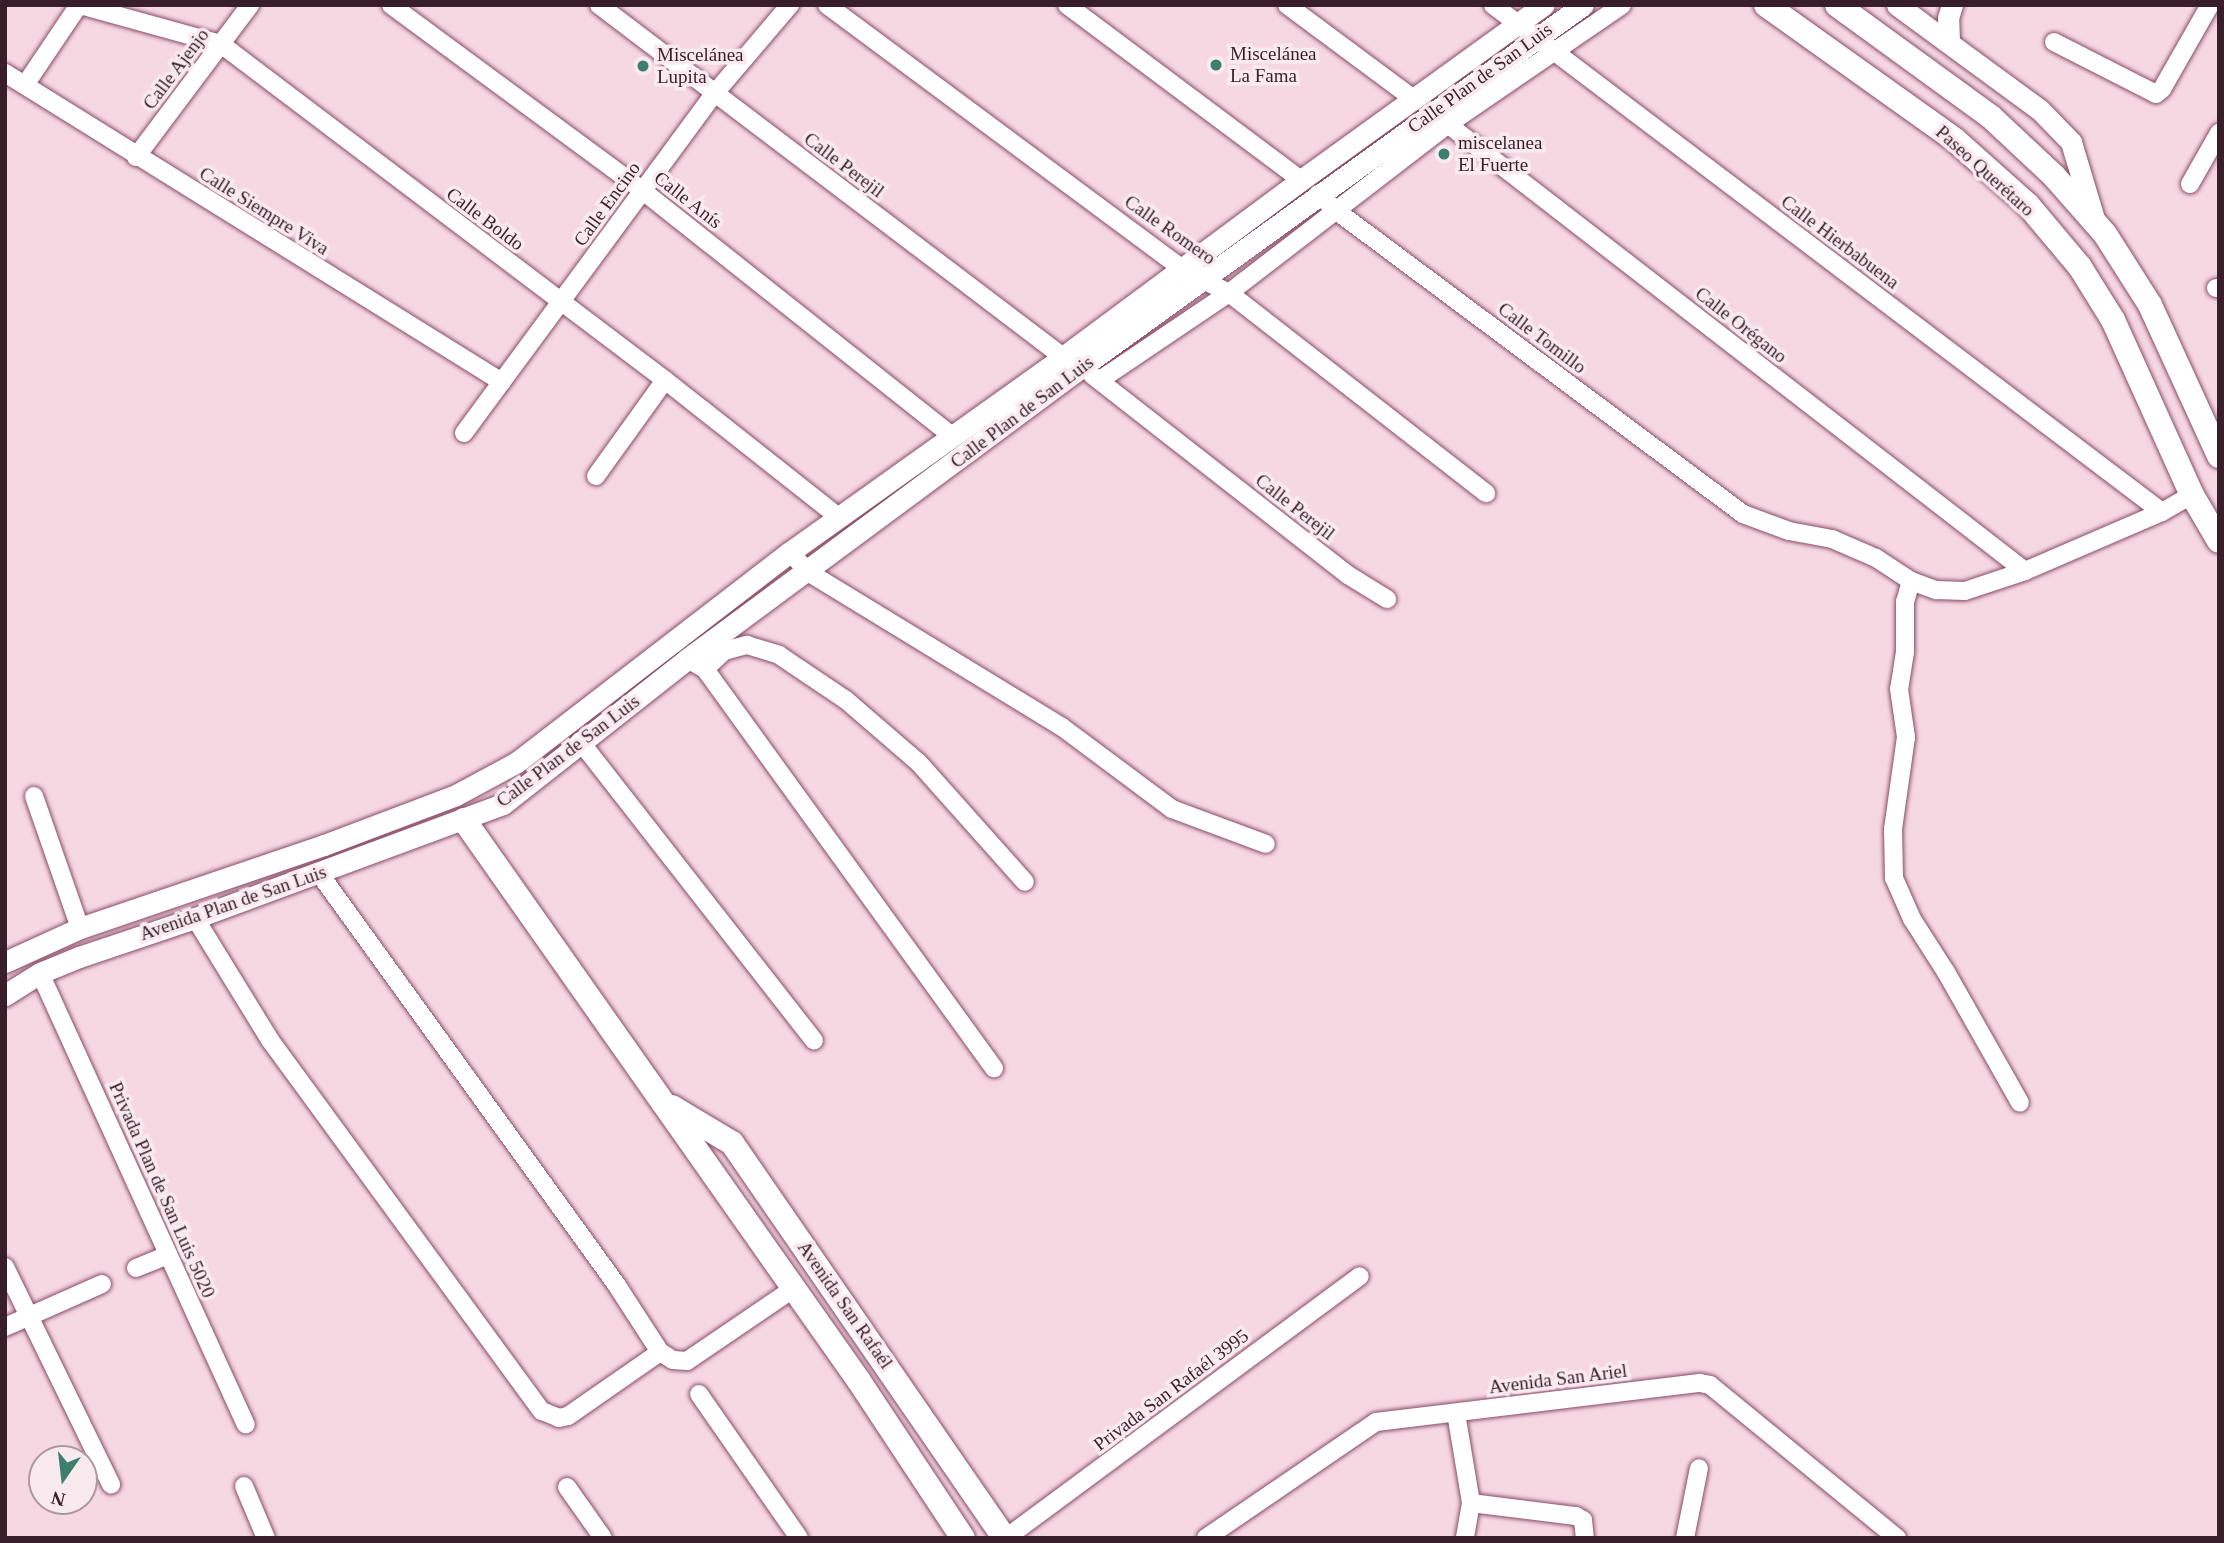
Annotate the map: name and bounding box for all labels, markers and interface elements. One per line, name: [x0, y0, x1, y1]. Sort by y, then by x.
street label: Calle Plan de San Luis: [1403, 18, 1557, 138]
street label: Calle Ajenjo: [138, 24, 214, 114]
place label: Miscelánea La Fama: [1230, 43, 1317, 87]
place label: Miscelánea Lupita: [657, 44, 744, 88]
marker: Miscelánea La Fama: [1208, 57, 1224, 73]
marker: Miscelánea Lupita: [635, 58, 651, 74]
street label: Paseo Querétaro: [1931, 121, 2039, 221]
street label: Calle Perejil: [799, 127, 889, 203]
place label: miscelanea El Fuerte: [1458, 132, 1542, 176]
marker: miscelanea El Fuerte: [1436, 146, 1452, 162]
street label: Calle Encino: [569, 157, 645, 251]
street label: Calle Siempre Viva: [195, 162, 333, 260]
street label: Calle Anís: [649, 166, 727, 234]
street label: Calle Boldo: [442, 182, 528, 256]
street label: Calle Romero: [1120, 190, 1220, 270]
street label: Calle Hierbabuena: [1776, 190, 1904, 294]
street label: Calle Orégano: [1691, 282, 1791, 368]
street label: Calle Tomillo: [1493, 297, 1591, 379]
street label: Calle Plan de San Luis: [946, 351, 1098, 473]
street label: Calle Perejil: [1251, 469, 1339, 545]
street label: Calle Plan de San Luis: [492, 690, 644, 812]
street label: Avenida Plan de San Luis: [137, 860, 329, 946]
street label: Privada Plan de San Luis 5020: [104, 1079, 220, 1301]
street label: Avenida San Rafaél: [792, 1237, 898, 1373]
street label: Privada San Rafaél 3995: [1089, 1324, 1253, 1456]
street label: Avenida San Ariel: [1487, 1359, 1629, 1399]
north arrow: [28, 1445, 98, 1515]
text: N: [49, 1487, 67, 1511]

